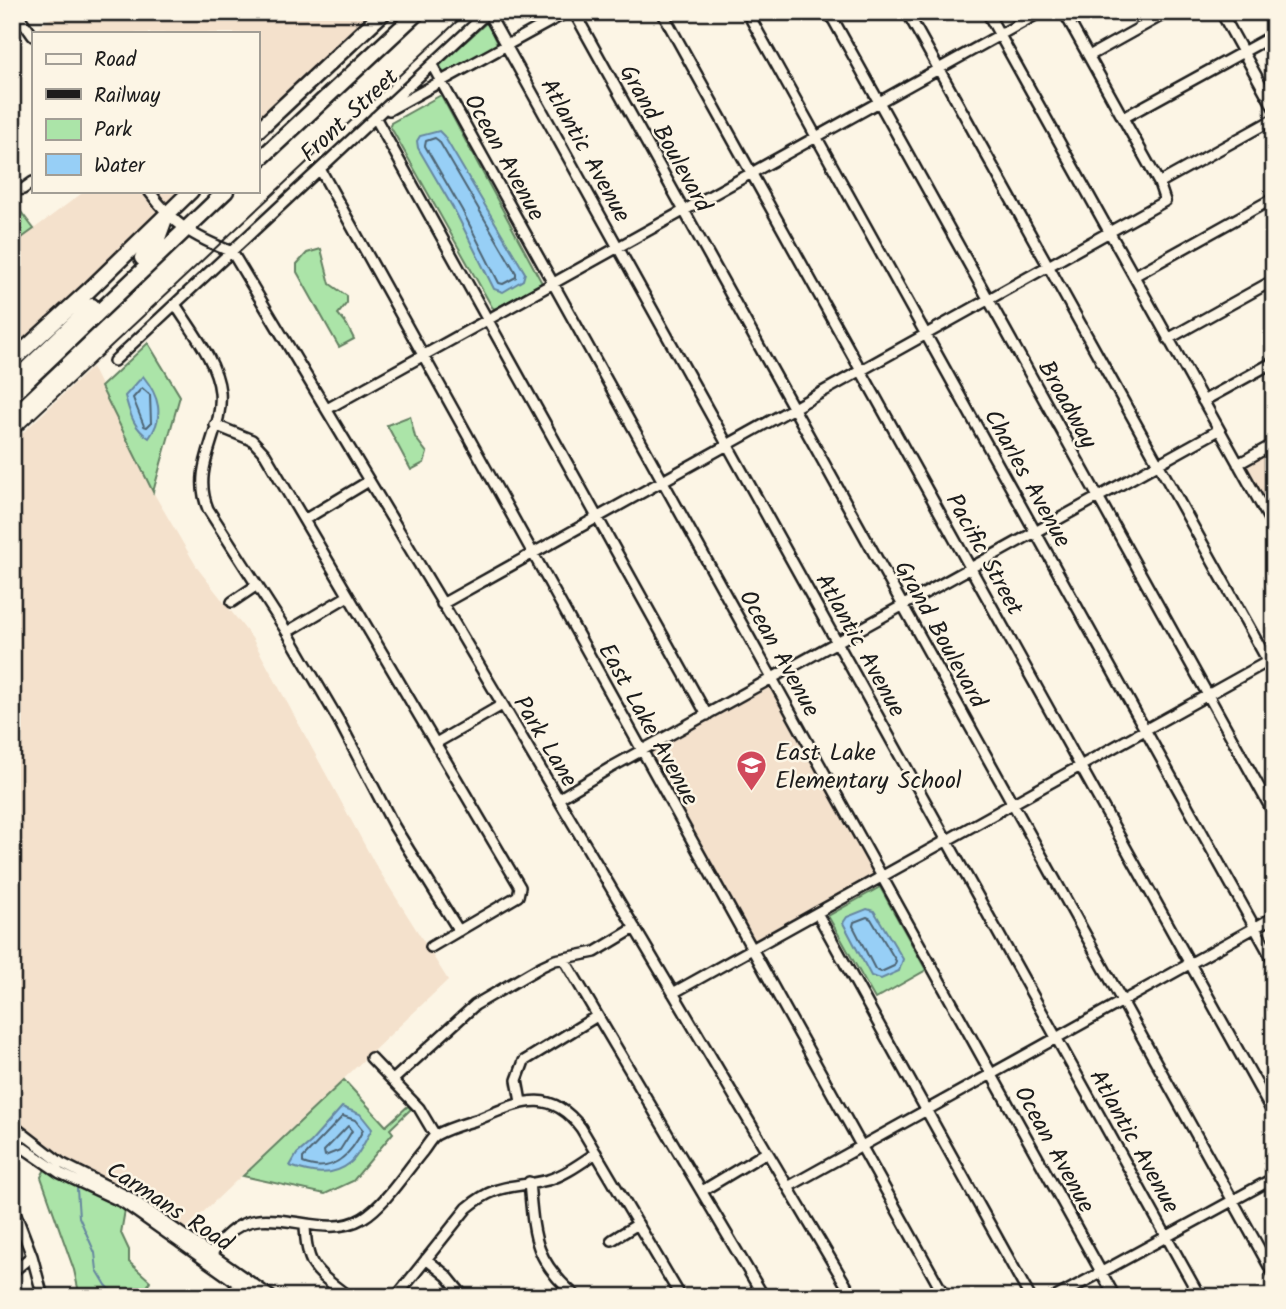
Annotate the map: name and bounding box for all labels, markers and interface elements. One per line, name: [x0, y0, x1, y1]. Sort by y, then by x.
legend: [32, 32, 259, 192]
text: Road: [94, 44, 137, 77]
street label: Grand Boulevard: [608, 58, 722, 221]
street label: Front Street: [291, 59, 409, 173]
street label: Atlantic Avenue: [529, 71, 641, 230]
text: Railway: [94, 80, 160, 113]
street label: Ocean Avenue: [453, 87, 555, 229]
text: Park: [94, 114, 132, 147]
text: Water: [94, 150, 146, 183]
street label: Broadway: [1026, 353, 1107, 457]
street label: Charles Avenue: [972, 402, 1081, 556]
street label: Pacific Street: [934, 486, 1034, 624]
street label: Grand Boulevard: [883, 554, 997, 717]
street label: Atlantic Avenue: [804, 566, 916, 725]
street label: Ocean Avenue: [728, 583, 830, 725]
street label: East Lake Avenue: [587, 636, 709, 814]
street label: Park Lane: [502, 688, 588, 795]
place label: East Lake Elementary School: [775, 734, 962, 801]
school or university icon: East Lake Elementary School: [735, 749, 769, 793]
street label: Atlantic Avenue: [1078, 1062, 1190, 1221]
street label: Ocean Avenue: [1003, 1079, 1105, 1221]
street label: Carmans Road: [98, 1151, 241, 1264]

